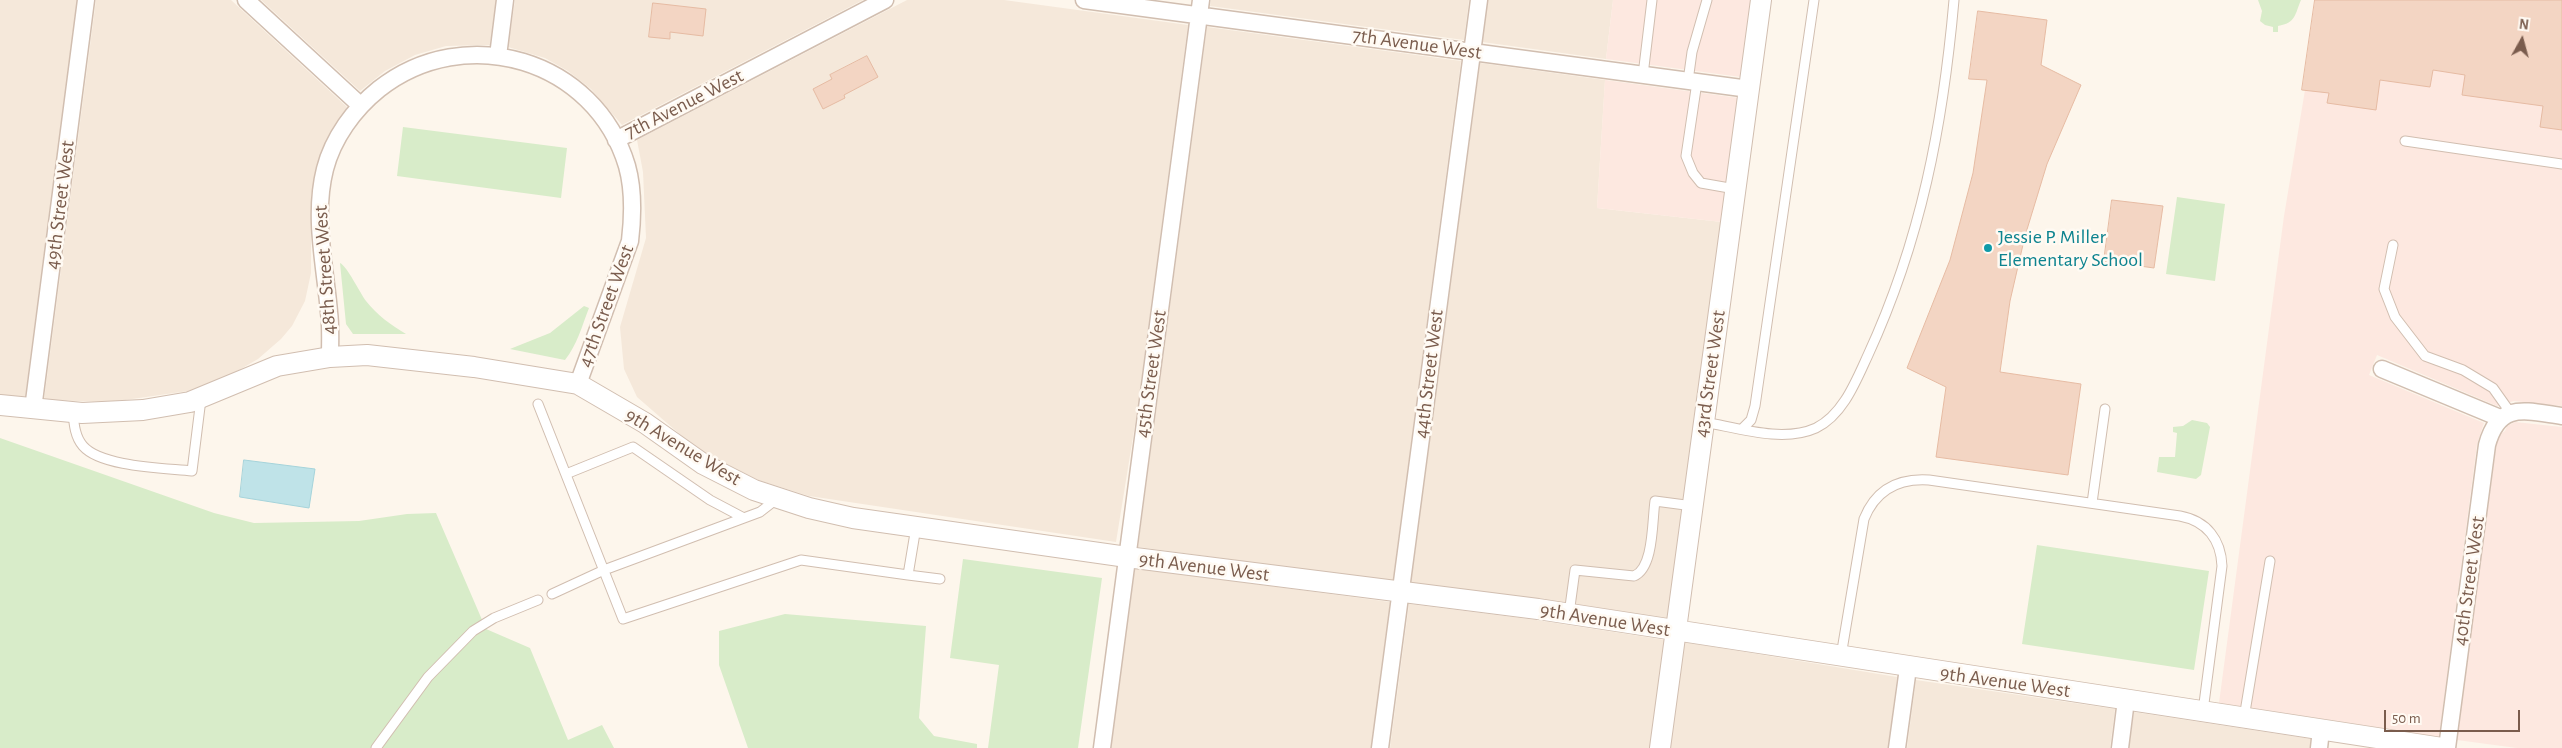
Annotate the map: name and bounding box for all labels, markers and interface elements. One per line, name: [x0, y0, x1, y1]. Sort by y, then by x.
north arrow: [2497, 15, 2547, 65]
text: N: [2518, 18, 2530, 33]
street label: 7th Avenue West: [1351, 23, 1483, 65]
street label: 7th Avenue West: [621, 64, 747, 144]
street label: 49th Street West: [40, 139, 80, 271]
street label: 48th Street West: [309, 205, 341, 335]
place label: Jessie P. Miller Elementary School: [1998, 225, 2143, 272]
street label: 47th Street West: [573, 242, 639, 370]
marker: Jessie P. Miller Elementary School: [1982, 242, 1994, 254]
street label: 44th Street West: [1409, 308, 1449, 440]
street label: 45th Street West: [1130, 309, 1172, 439]
street label: 43rd Street West: [1689, 309, 1731, 439]
street label: 9th Avenue West: [621, 403, 745, 491]
street label: 40th Street West: [2448, 515, 2490, 647]
street label: 9th Avenue West: [1137, 547, 1271, 587]
street label: 9th Avenue West: [1538, 598, 1672, 642]
street label: 9th Avenue West: [1938, 661, 2072, 703]
scale bar: [2387, 700, 2523, 732]
text: 50 m: [2392, 711, 2421, 726]

